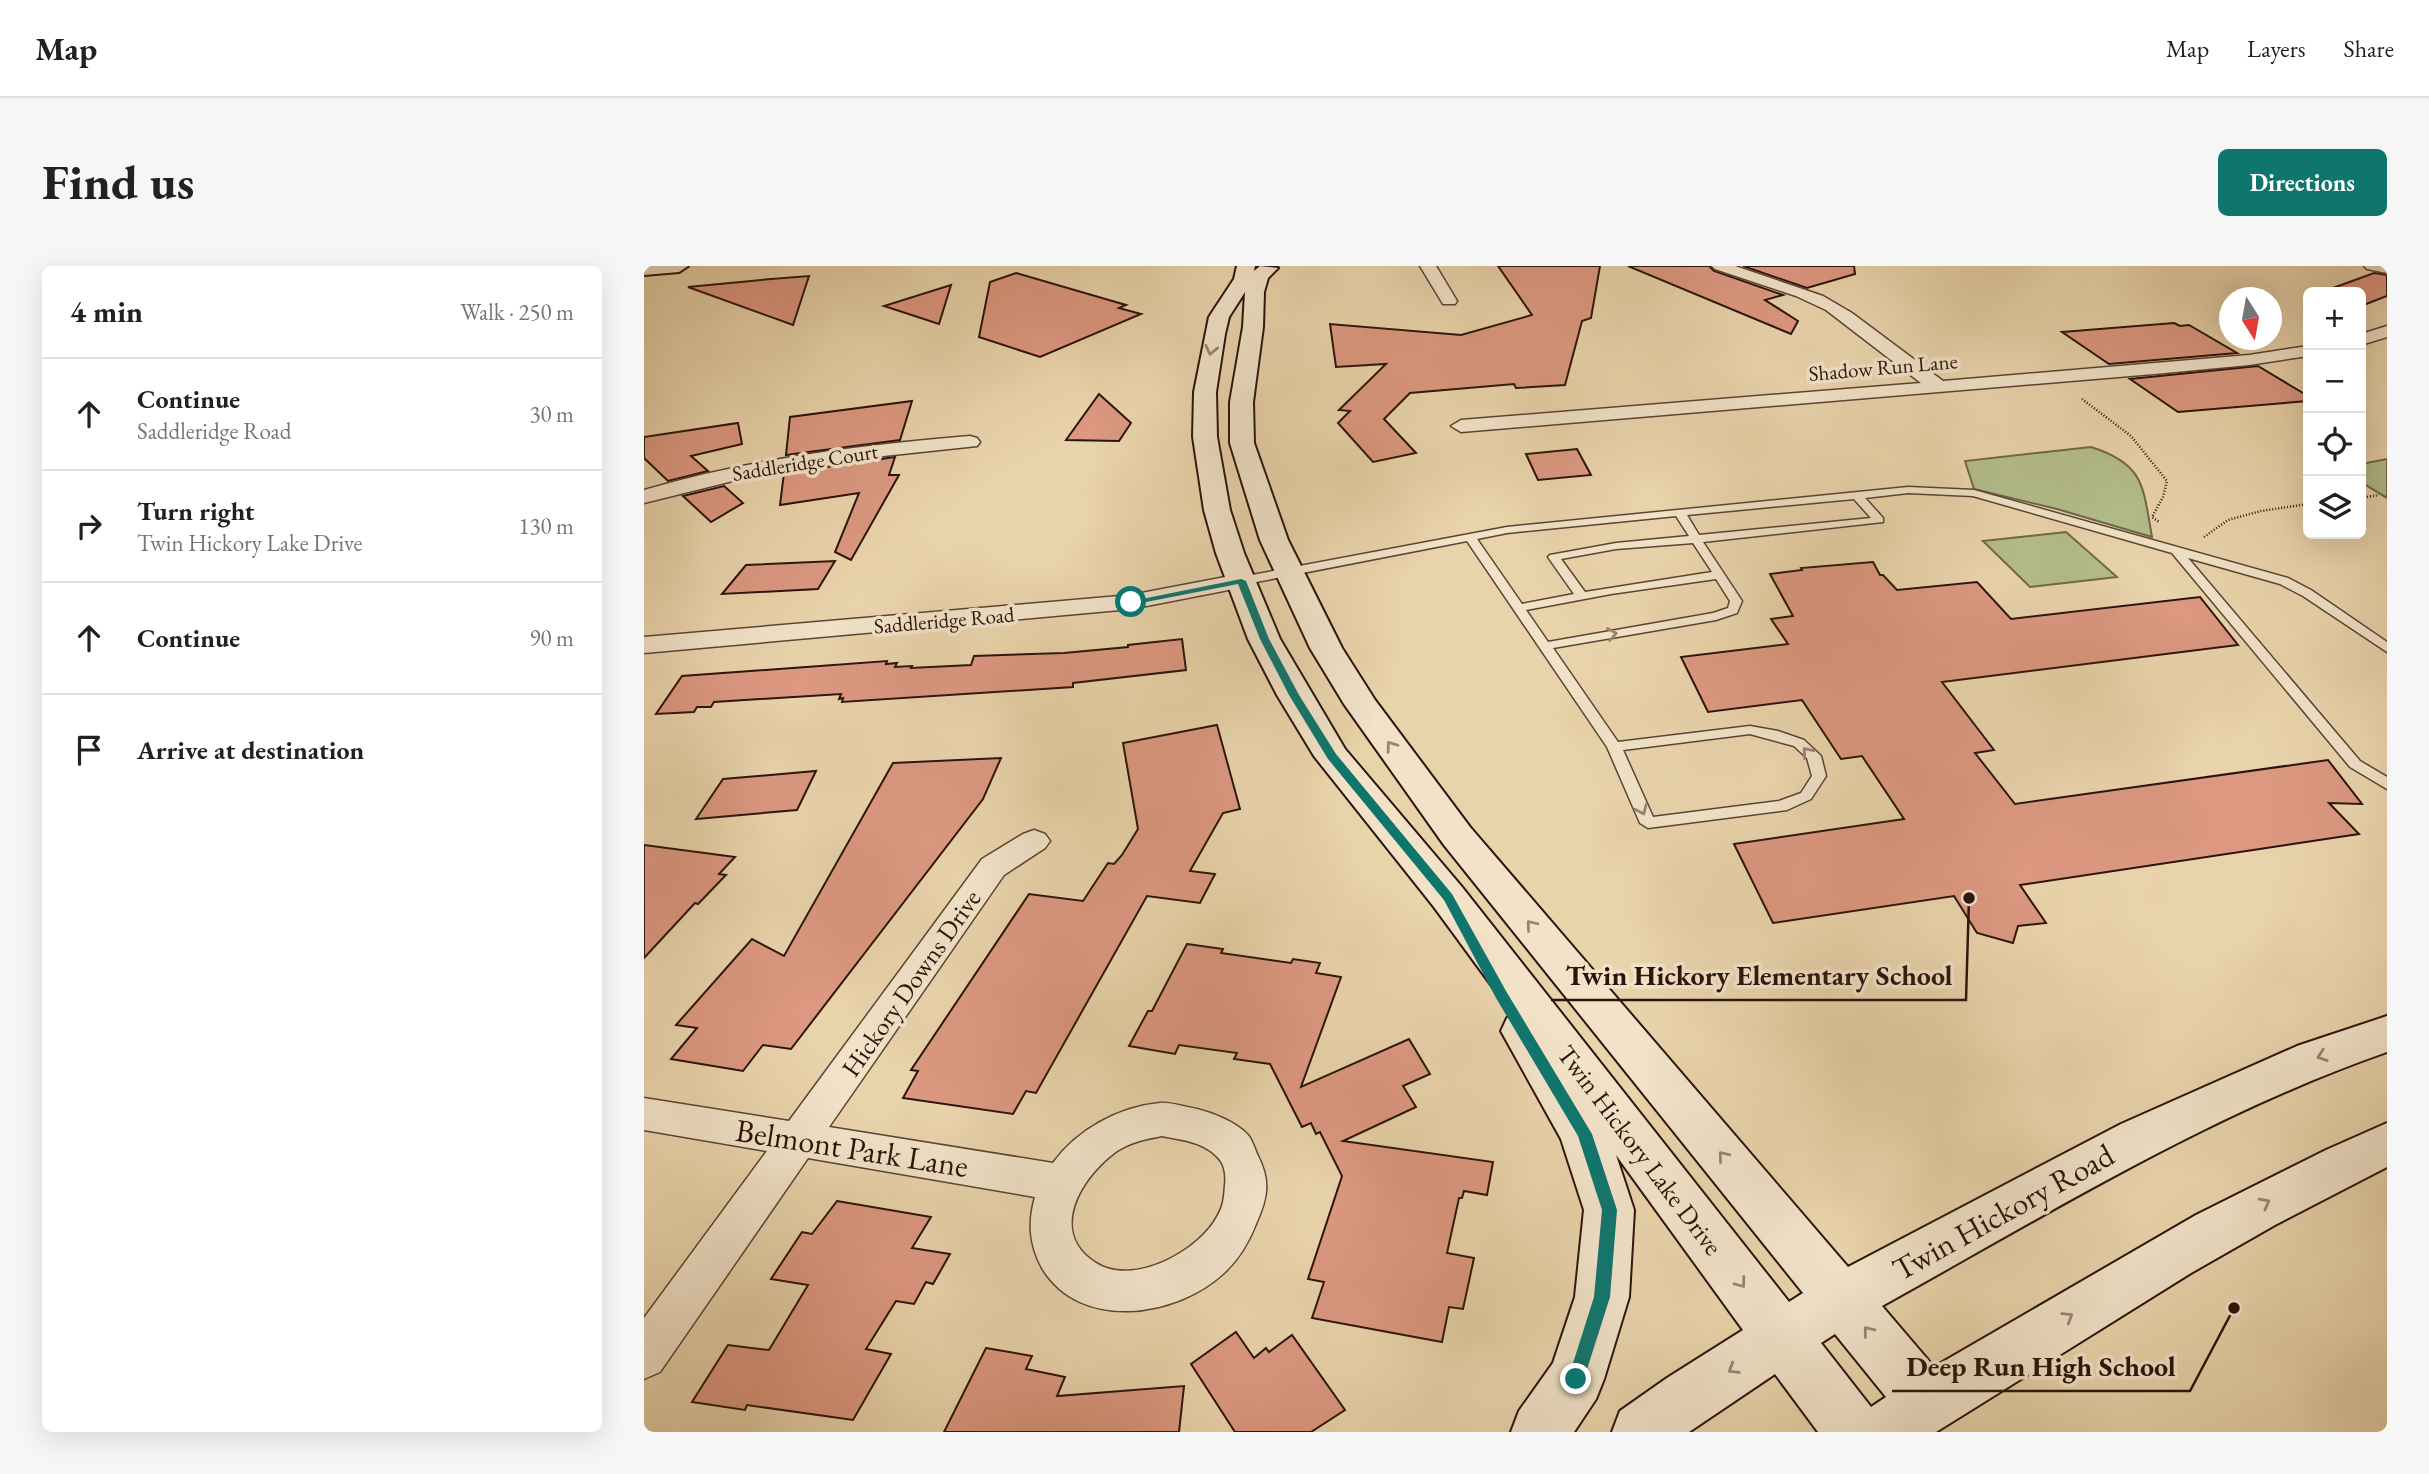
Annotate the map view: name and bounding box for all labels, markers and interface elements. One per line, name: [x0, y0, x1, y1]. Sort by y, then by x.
text: Map: [35, 27, 97, 70]
text: Map: [2166, 33, 2209, 64]
text: Layers: [2247, 33, 2306, 64]
text: Share: [2344, 33, 2394, 64]
button: Directions: [2218, 149, 2387, 216]
text: Find us: [42, 150, 194, 214]
north arrow: [2219, 287, 2282, 350]
map controls: [2303, 287, 2366, 539]
button: +: [2303, 287, 2366, 350]
text: 4 min: [70, 292, 143, 331]
text: Walk · 250 m: [460, 297, 574, 327]
one-way arrow: [1205, 344, 1219, 356]
street label: Shadow Run Lane: [1807, 347, 1959, 387]
button: −: [2303, 350, 2366, 413]
text: Continue: [137, 382, 240, 416]
icon: ahead: [70, 395, 108, 433]
text: 30 m: [529, 399, 574, 429]
button: locate: [2303, 413, 2366, 476]
text: Saddleridge Road: [137, 416, 291, 446]
street label: Saddleridge Court: [730, 437, 880, 487]
button: layers: [2303, 476, 2366, 539]
text: Turn right: [137, 494, 255, 528]
icon: right: [70, 507, 108, 545]
text: 130 m: [518, 511, 574, 541]
text: Twin Hickory Lake Drive: [137, 528, 363, 558]
route start: [1115, 586, 1146, 617]
street label: Saddleridge Road: [873, 600, 1016, 640]
icon: ahead: [70, 619, 108, 657]
text: Continue: [137, 621, 240, 655]
text: 90 m: [529, 623, 574, 653]
one-way arrow: [1606, 627, 1618, 642]
icon: arrive: [70, 731, 108, 769]
text: Arrive at destination: [137, 733, 364, 767]
one-way arrow: [1386, 741, 1399, 754]
one-way arrow: [1803, 747, 1815, 760]
one-way arrow: [1634, 802, 1648, 815]
street label: Hickory Downs Drive: [834, 883, 988, 1083]
one-way arrow: [1527, 920, 1539, 933]
callout: Twin Hickory Elementary School: [1551, 951, 1966, 1000]
text: Twin Hickory Elementary School: [1565, 957, 1953, 993]
street label: Twin Hickory Lake Drive: [1550, 1038, 1730, 1262]
one-way arrow: [2317, 1048, 2329, 1062]
street label: Belmont Park Lane: [733, 1109, 971, 1187]
street label: Twin Hickory Road: [1885, 1133, 2122, 1290]
one-way arrow: [1719, 1151, 1732, 1163]
one-way arrow: [2257, 1198, 2270, 1212]
one-way arrow: [1733, 1276, 1746, 1288]
one-way arrow: [2060, 1312, 2073, 1325]
one-way arrow: [1864, 1327, 1876, 1340]
callout: Deep Run High School: [1892, 1342, 2190, 1391]
text: Deep Run High School: [1906, 1348, 2176, 1384]
one-way arrow: [1728, 1361, 1741, 1374]
route end: [1560, 1363, 1591, 1394]

